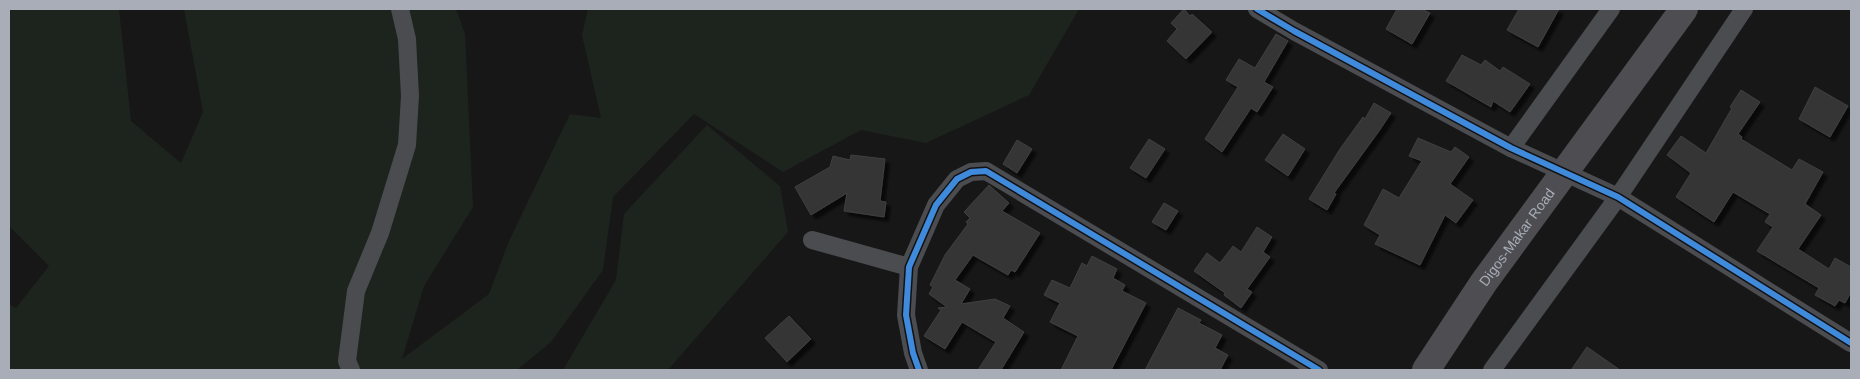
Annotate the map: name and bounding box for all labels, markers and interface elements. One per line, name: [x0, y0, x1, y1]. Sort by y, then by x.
street label: Digos-Makar Road: [1476, 185, 1558, 289]

